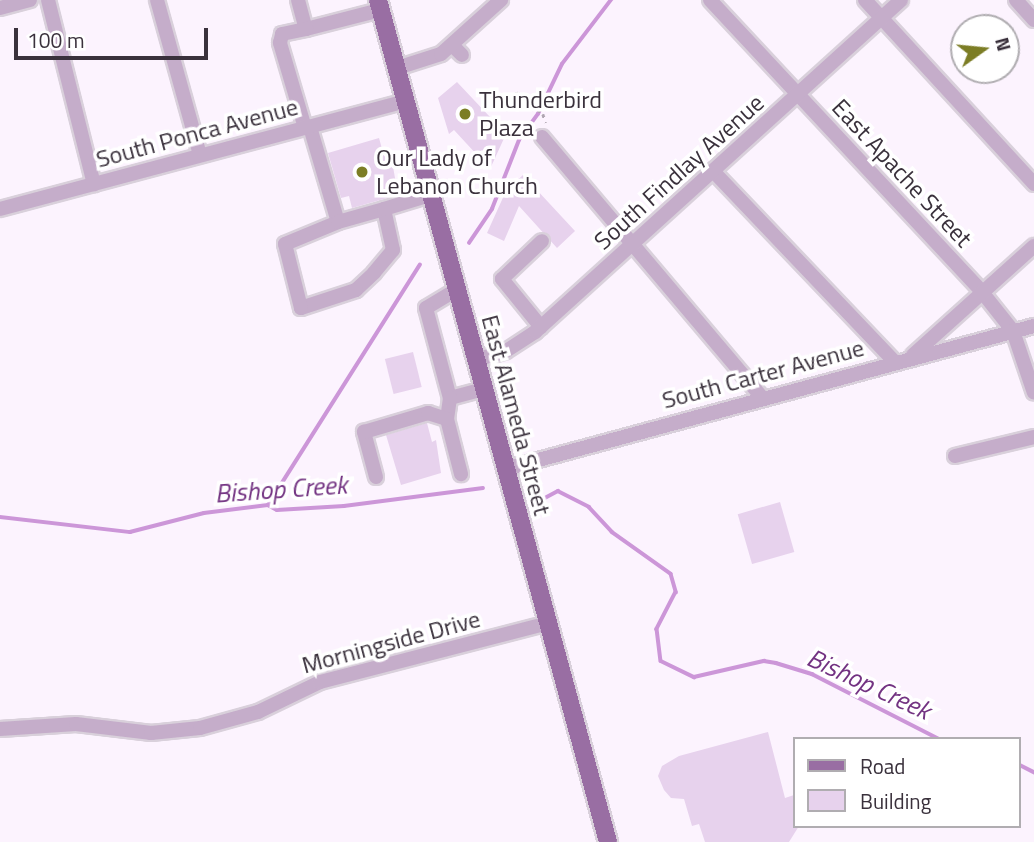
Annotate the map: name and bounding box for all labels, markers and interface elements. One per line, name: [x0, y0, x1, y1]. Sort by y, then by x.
scale bar: [18, 14, 212, 58]
north arrow: [950, 14, 1020, 84]
text: 100 m: [27, 24, 84, 56]
text: N: [988, 34, 1020, 54]
place label: Thunderbird Plaza: [479, 86, 602, 142]
street label: South Findlay Avenue: [588, 88, 770, 256]
street label: South Ponca Avenue: [93, 92, 301, 174]
street label: East Apache Street: [826, 93, 978, 253]
marker: Thunderbird Plaza: [457, 106, 473, 122]
place label: Our Lady of Lebanon Church: [376, 144, 538, 200]
marker: Our Lady of Lebanon Church: [354, 164, 370, 180]
street label: East Alameda Street: [475, 312, 557, 518]
street label: South Carter Avenue: [659, 333, 867, 415]
water label: Bishop Creek: [214, 469, 348, 509]
street label: Morningside Drive: [299, 604, 483, 680]
water label: Bishop Creek: [802, 642, 936, 726]
legend: [792, 737, 1020, 828]
text: Road: [860, 750, 905, 782]
text: Building: [860, 785, 931, 817]

